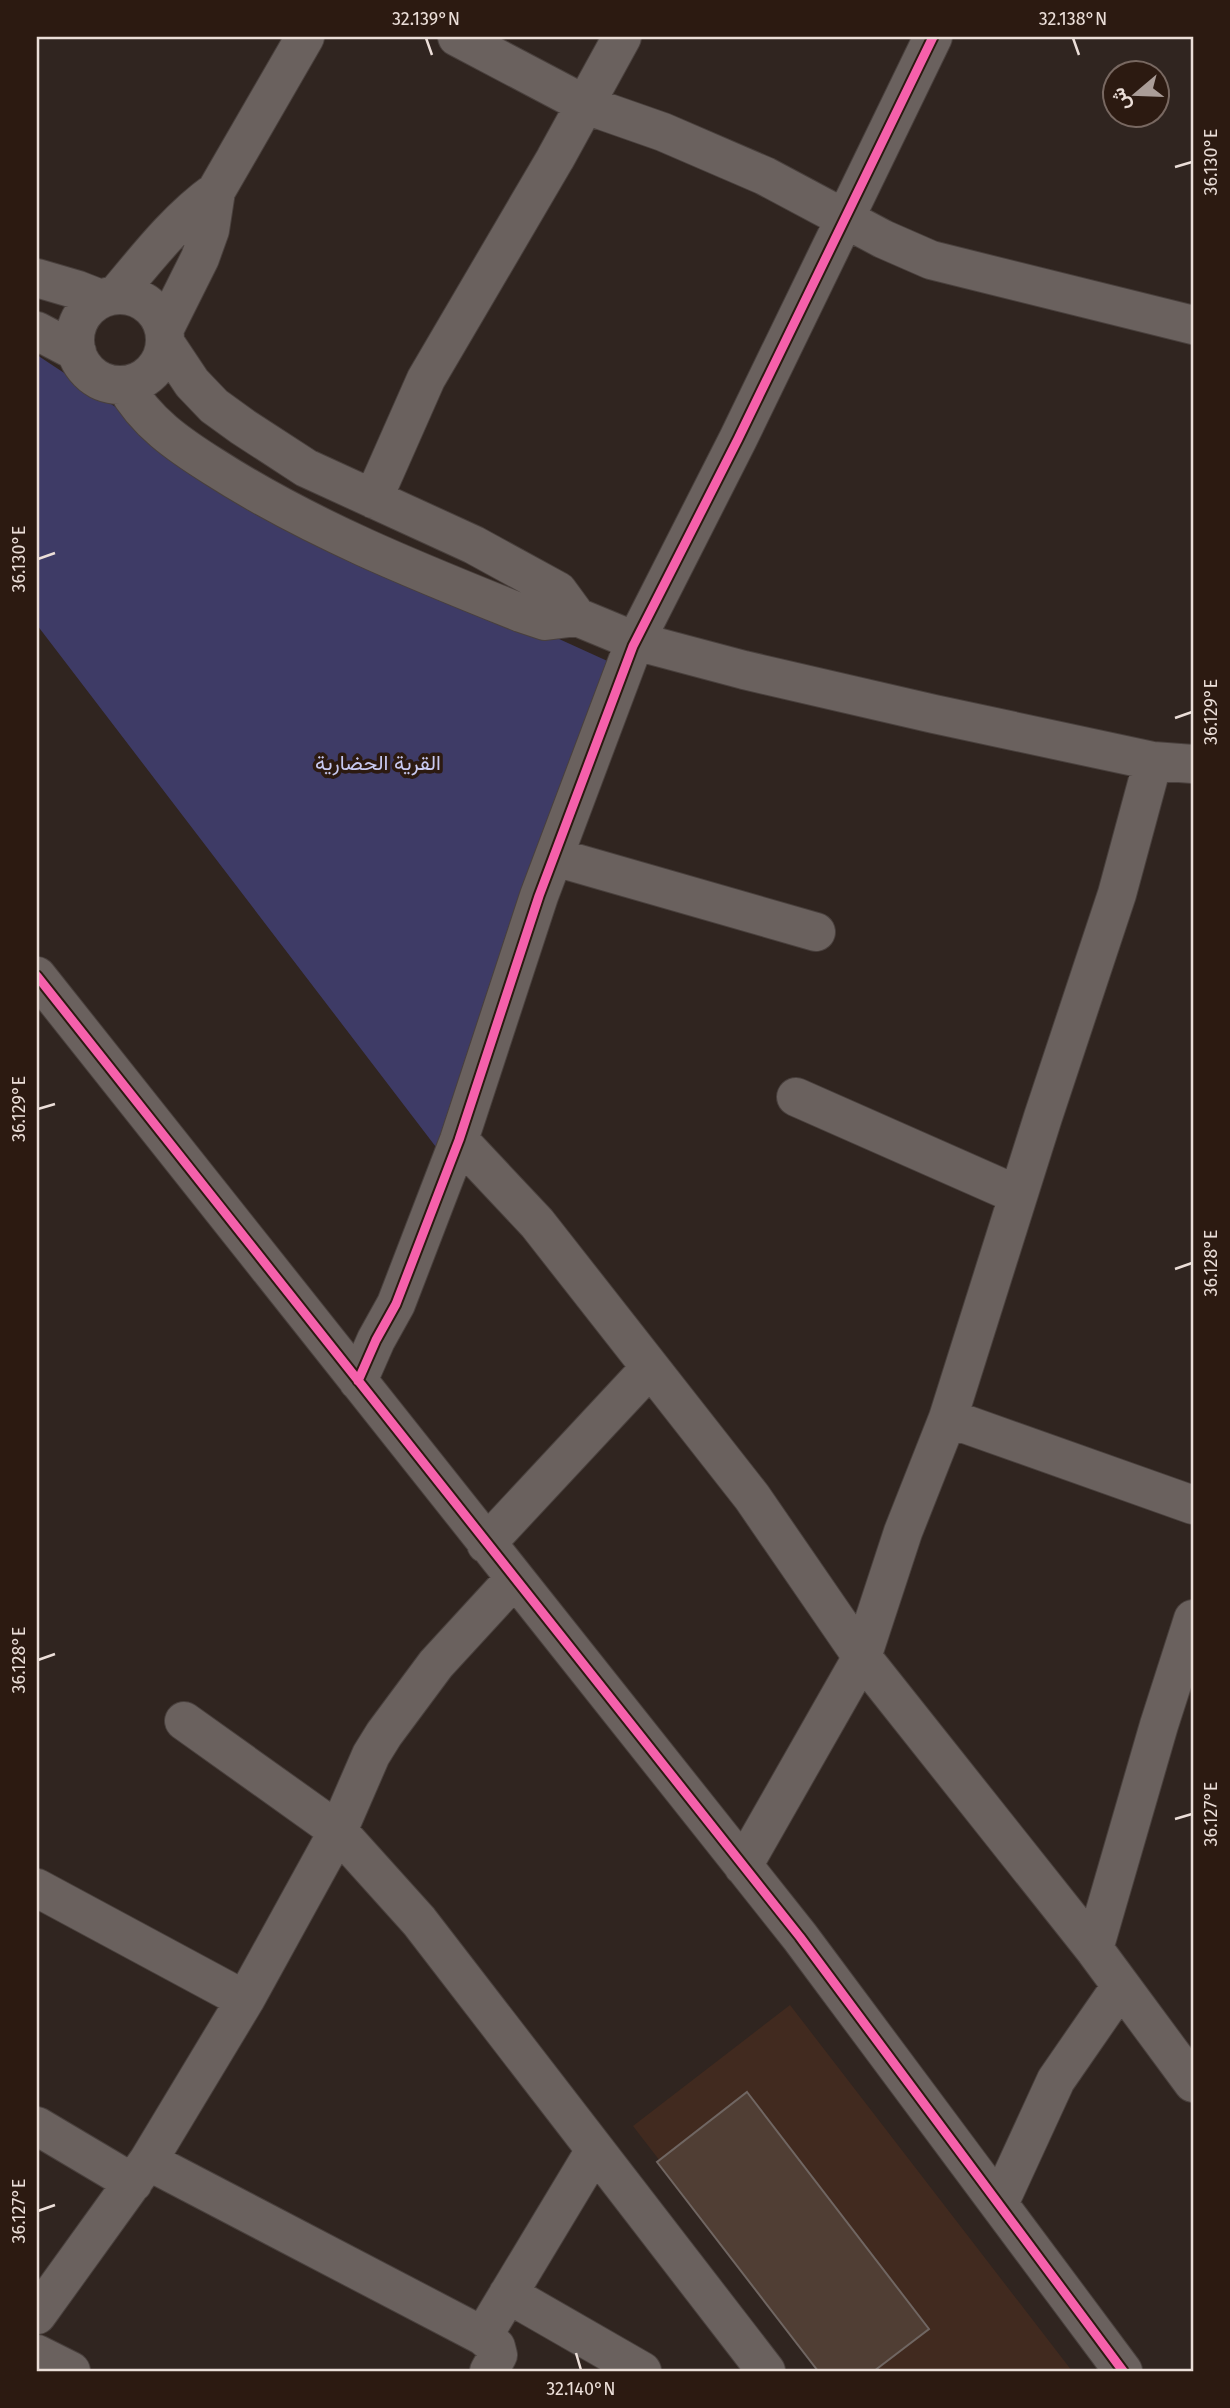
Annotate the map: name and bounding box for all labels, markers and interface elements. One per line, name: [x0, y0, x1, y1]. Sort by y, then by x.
text: 32.139°N: [392, 8, 460, 30]
text: 32.138°N: [1039, 8, 1107, 30]
north arrow: [1100, 60, 1170, 130]
text: ش: [1106, 85, 1135, 114]
text: 36.130°E: [1200, 129, 1222, 195]
text: 36.130°E: [8, 526, 30, 592]
text: 36.129°E: [1200, 679, 1222, 745]
park label: القرية الحضارية: [315, 750, 441, 776]
text: 36.129°E: [8, 1076, 30, 1142]
text: 36.128°E: [1200, 1230, 1222, 1296]
text: 36.128°E: [8, 1627, 30, 1693]
text: 36.127°E: [1200, 1782, 1222, 1846]
text: 36.127°E: [8, 2179, 30, 2243]
text: 32.140°N: [546, 2378, 616, 2400]

